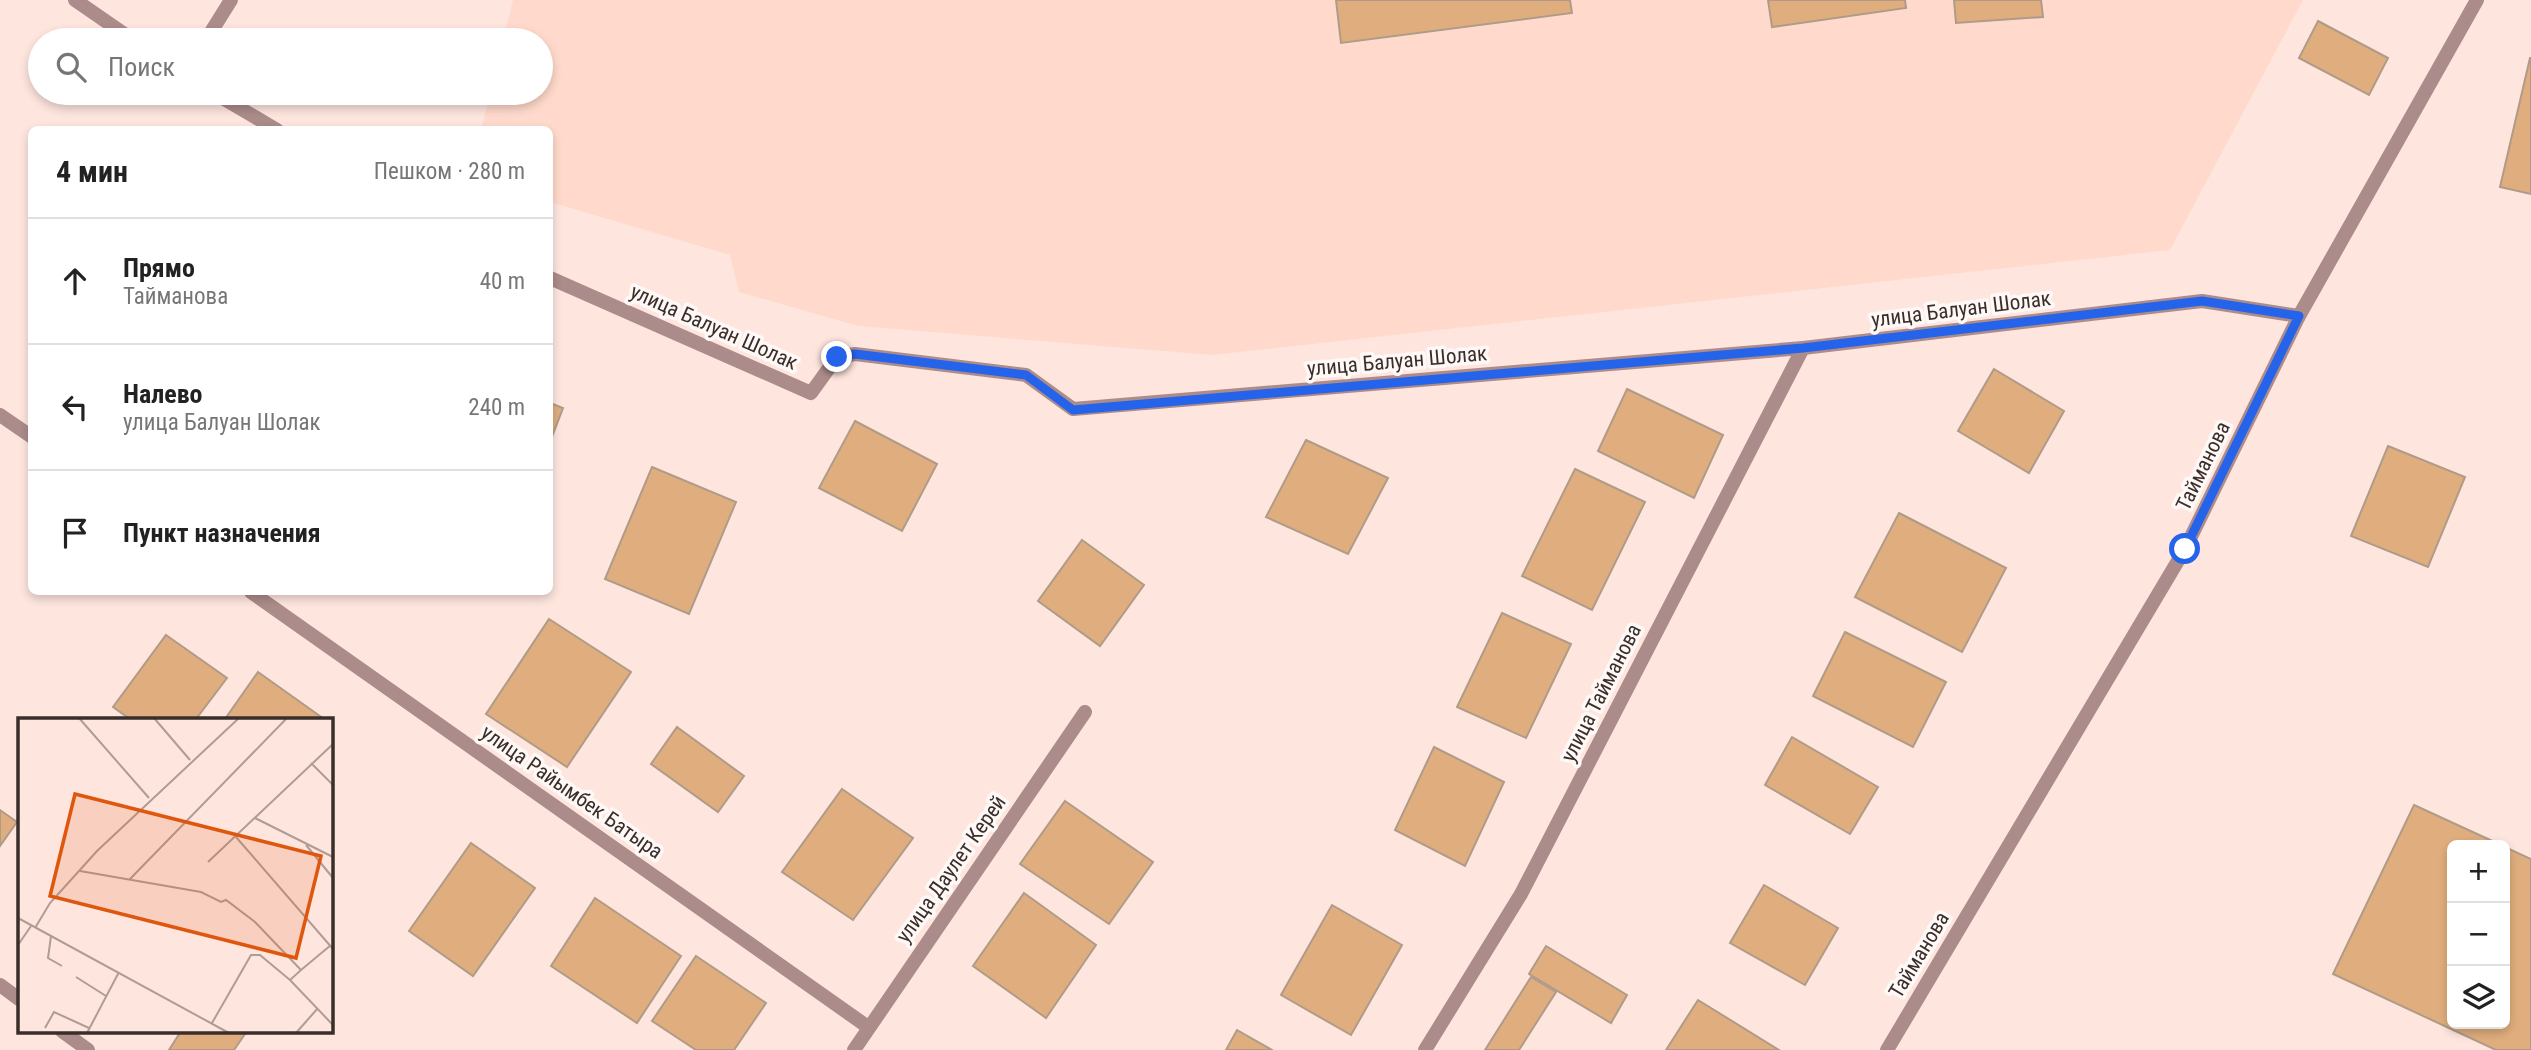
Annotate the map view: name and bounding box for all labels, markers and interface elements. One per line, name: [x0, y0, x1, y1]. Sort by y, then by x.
search box: [28, 28, 553, 105]
icon: search: [52, 48, 90, 86]
text: Поиск: [108, 52, 175, 82]
text: 4 мин: [56, 154, 128, 189]
text: Пешком · 280 m: [374, 158, 525, 185]
text: Прямо: [123, 253, 195, 283]
icon: ahead: [56, 262, 94, 300]
text: 40 m: [480, 268, 525, 295]
street label: улица Балуан Шолак: [627, 279, 801, 375]
text: Тайманова: [123, 283, 228, 310]
street label: улица Балуан Шолак: [1870, 286, 2052, 332]
route end: [821, 341, 852, 372]
street label: улица Балуан Шолак: [1306, 341, 1488, 381]
text: Налево: [123, 379, 203, 409]
icon: left: [56, 388, 94, 426]
text: 240 m: [468, 394, 525, 421]
text: улица Балуан Шолак: [123, 409, 321, 436]
street label: Тайманова: [2171, 418, 2235, 514]
icon: arrive: [56, 514, 94, 552]
text: Пункт назначения: [123, 518, 321, 548]
route start: [2169, 533, 2200, 564]
street label: улица Тайманова: [1556, 620, 1646, 766]
inset map: [18, 718, 332, 1032]
street label: улица Райымбек Батыра: [477, 720, 667, 864]
street label: улица Даулет Керей: [891, 791, 1011, 947]
map controls: [2447, 840, 2510, 1029]
button: +: [2447, 840, 2510, 903]
button: −: [2447, 903, 2510, 966]
street label: Тайманова: [1884, 908, 1954, 1002]
button: layers: [2447, 966, 2510, 1029]

